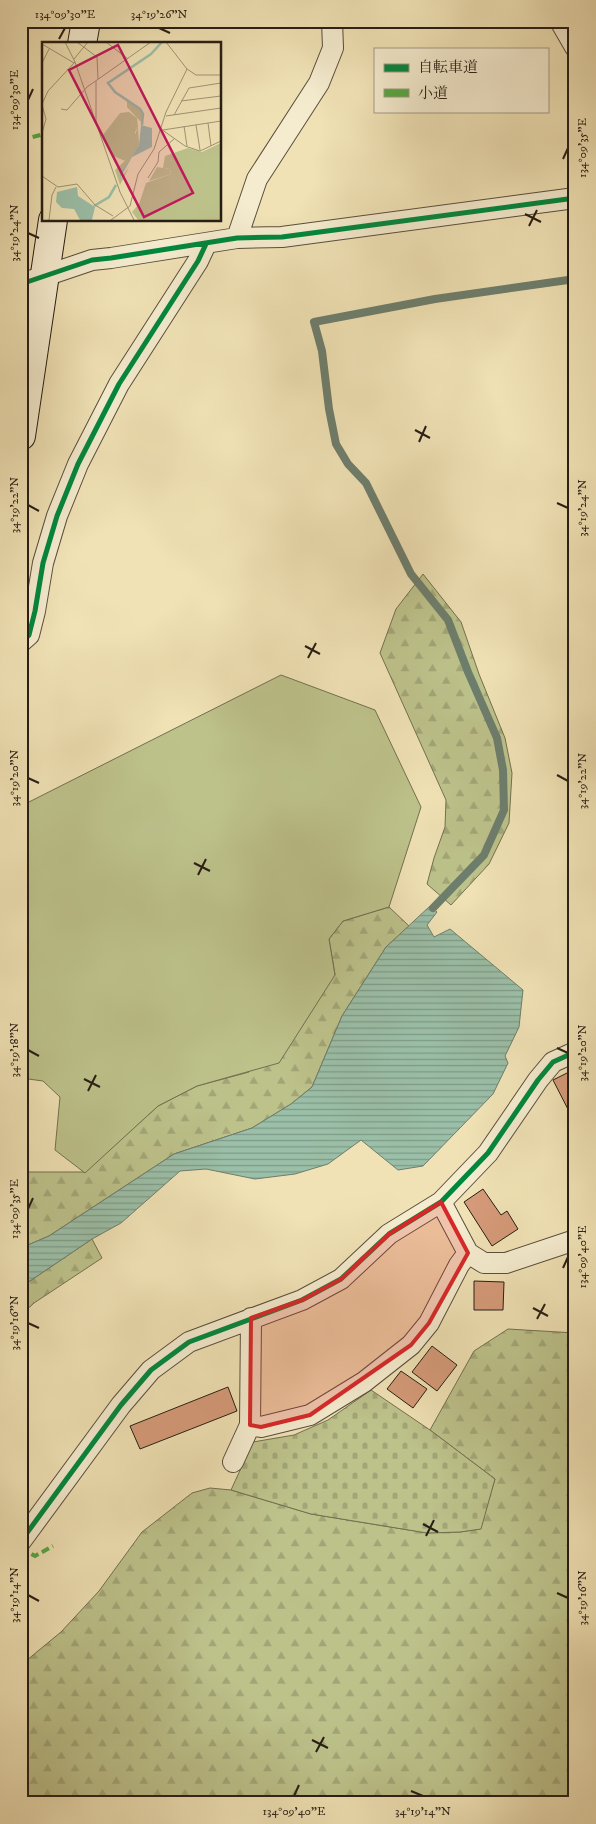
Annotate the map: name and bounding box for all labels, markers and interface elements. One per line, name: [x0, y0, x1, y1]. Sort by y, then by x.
text: 134°09'30"E: [35, 7, 96, 22]
text: 34°19'26"N: [131, 7, 187, 22]
inset map: [42, 42, 221, 221]
legend: [374, 48, 548, 112]
text: 自転車道: [418, 58, 478, 77]
text: 134°09'30"E: [7, 69, 22, 130]
text: 小道: [418, 84, 448, 103]
text: 134°09'35"E: [575, 117, 590, 178]
text: 34°19'24"N: [7, 204, 22, 262]
text: 34°19'22"N: [7, 477, 22, 533]
text: 34°19'24"N: [575, 479, 590, 537]
text: 34°19'20"N: [7, 749, 22, 806]
text: 34°19'22"N: [575, 753, 590, 809]
text: 34°19'18"N: [7, 1022, 22, 1077]
text: 34°19'20"N: [575, 1024, 590, 1081]
text: 134°09'35"E: [7, 1178, 22, 1239]
text: 134°09'40"E: [575, 1225, 590, 1288]
text: 34°19'16"N: [7, 1295, 22, 1351]
text: 34°19'14"N: [7, 1567, 22, 1623]
text: 34°19'16"N: [575, 1570, 590, 1626]
text: 134°09'40"E: [263, 1804, 326, 1819]
text: 34°19'14"N: [395, 1804, 451, 1819]

